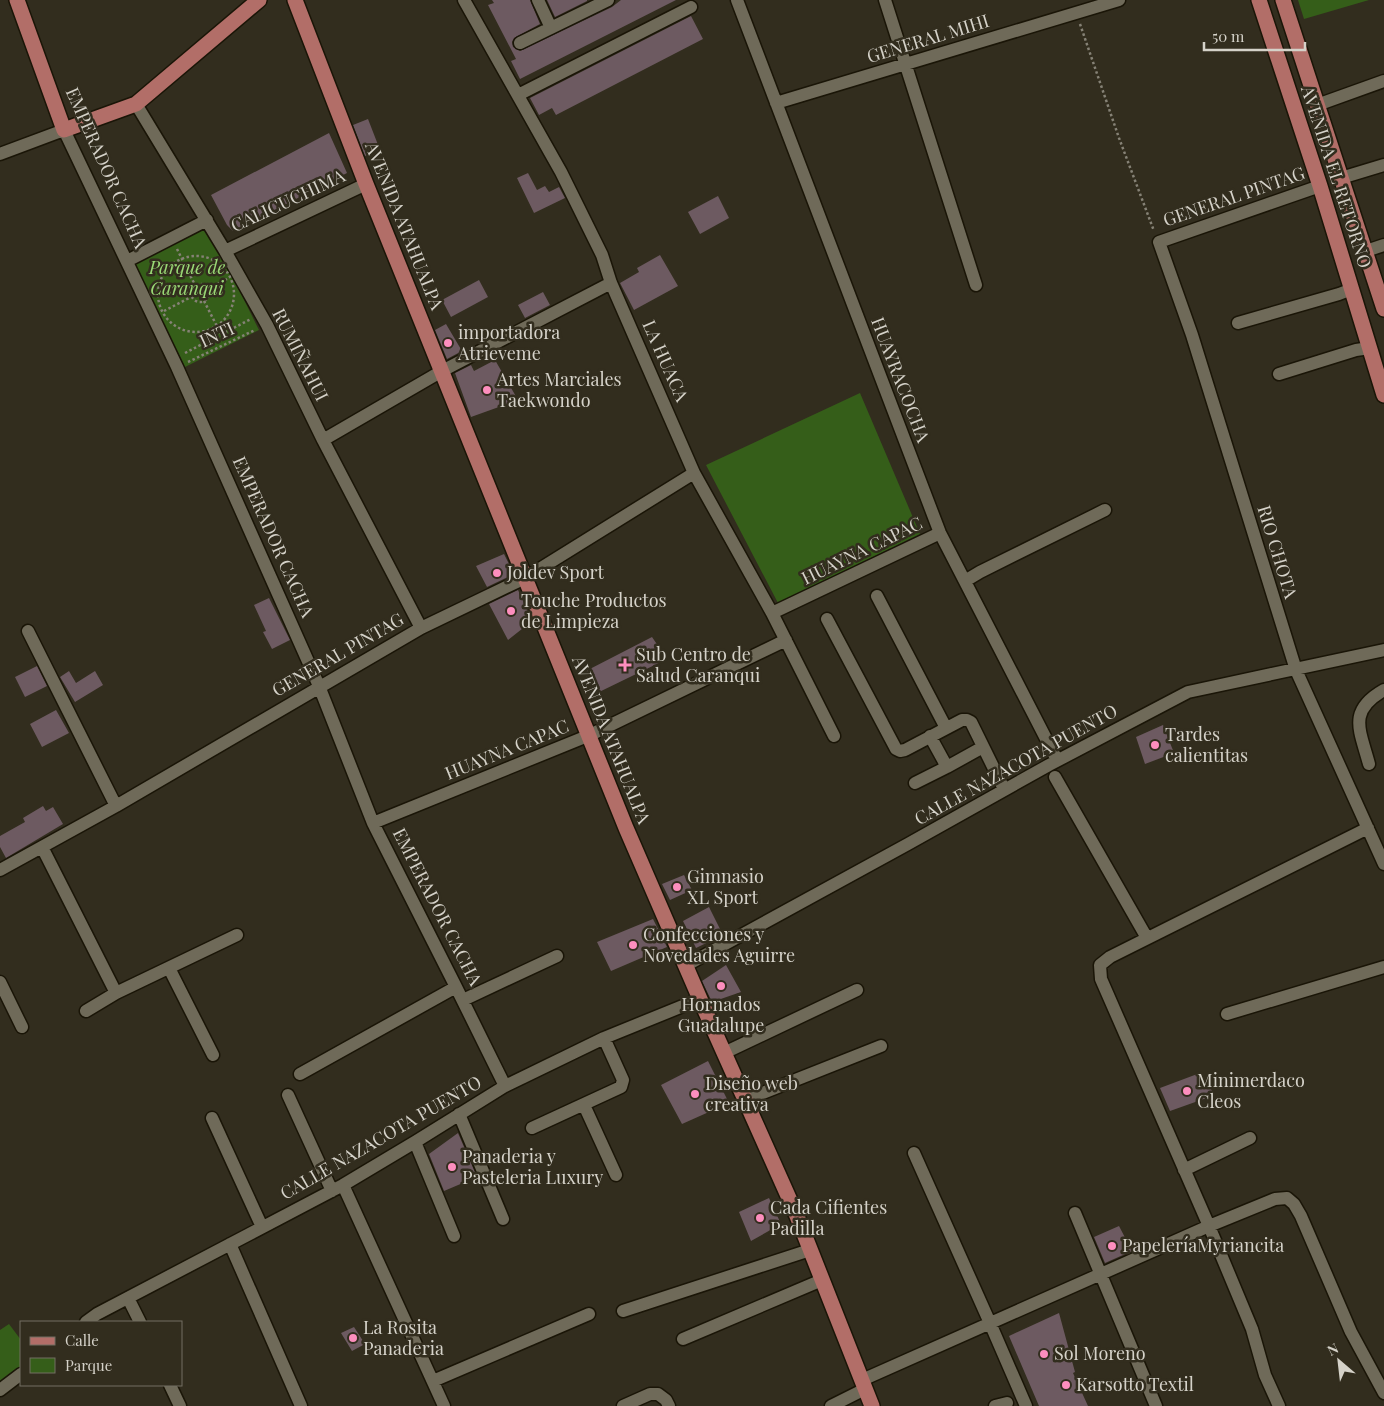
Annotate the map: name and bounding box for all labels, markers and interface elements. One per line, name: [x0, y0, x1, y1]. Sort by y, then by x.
street label: GENERAL MIHI: [864, 8, 992, 68]
scale bar: [1204, 20, 1305, 52]
text: 50 m: [1212, 26, 1245, 46]
street label: AVENIDA EL RETORNO: [1296, 81, 1378, 271]
street label: EMPERADOR CACHA: [61, 83, 153, 252]
street label: AVENIDA ATAHUALPA: [360, 137, 450, 314]
street label: GENERAL PINTAG: [1160, 160, 1308, 232]
street label: CALICUCHIMA: [226, 163, 349, 237]
park label: Parque de Caranqui: [148, 255, 225, 300]
street label: RUMIÑAHUI: [267, 304, 335, 405]
street label: HUAYRACOCHA: [866, 314, 936, 446]
street label: INTI: [195, 316, 238, 353]
street label: LA HUACA: [637, 316, 695, 406]
place label: importadora Atrieveme: [457, 320, 560, 365]
marker: importadora Atrieveme: [442, 337, 454, 349]
place label: Artes Marciales Taekwondo: [496, 367, 622, 412]
marker: Artes Marciales Taekwondo: [481, 384, 493, 396]
street label: EMPERADOR CACHA: [228, 452, 320, 621]
street label: RIO CHOTA: [1252, 502, 1304, 602]
street label: HUAYNA CAPAC: [797, 510, 926, 590]
place label: Joldev Sport: [506, 560, 605, 584]
marker: Joldev Sport: [491, 567, 503, 579]
place label: Touche Productos de Limpieza: [521, 588, 667, 633]
marker: Touche Productos de Limpieza: [505, 605, 517, 617]
street label: GENERAL PINTAG: [267, 606, 408, 702]
place label: Sub Centro de Salud Caranqui: [636, 642, 760, 687]
street label: AVENIDA ATAHUALPA: [567, 651, 657, 828]
marker: Sub Centro de Salud Caranqui: [618, 658, 632, 672]
street label: CALLE NAZACOTA PUENTO: [910, 698, 1121, 830]
street label: HUAYNA CAPAC: [441, 713, 572, 785]
place label: Tardes calientitas: [1165, 722, 1248, 767]
marker: Tardes calientitas: [1149, 739, 1161, 751]
street label: EMPERADOR CACHA: [388, 824, 488, 990]
place label: Gimnasio XL Sport: [687, 864, 764, 909]
marker: Gimnasio XL Sport: [671, 881, 683, 893]
place label: Confecciones y Novedades Aguirre: [643, 922, 795, 967]
marker: Confecciones y Novedades Aguirre: [627, 939, 639, 951]
marker: Hornados Guadalupe: [715, 980, 727, 992]
place label: Hornados Guadalupe: [678, 992, 764, 1037]
place label: Minimerdaco Cleos: [1197, 1068, 1305, 1113]
street label: CALLE NAZACOTA PUENTO: [275, 1070, 486, 1205]
place label: Diseño web creativa: [705, 1071, 798, 1116]
marker: Minimerdaco Cleos: [1181, 1085, 1193, 1097]
marker: Diseño web creativa: [689, 1088, 701, 1100]
place label: Panaderia y Pasteleria Luxury: [462, 1144, 603, 1189]
marker: Panaderia y Pasteleria Luxury: [446, 1161, 458, 1173]
place label: Cada Cifientes Padilla: [770, 1195, 887, 1240]
marker: Cada Cifientes Padilla: [754, 1212, 766, 1224]
place label: PapeleríaMyriancita: [1122, 1233, 1284, 1257]
marker: PapeleríaMyriancita: [1106, 1240, 1118, 1252]
place label: La Rosita Panaderia: [363, 1315, 444, 1360]
legend: [20, 1321, 182, 1386]
text: Calle: [65, 1330, 99, 1350]
marker: La Rosita Panaderia: [347, 1332, 359, 1344]
north arrow: [1314, 1336, 1364, 1386]
text: N: [1324, 1338, 1342, 1360]
place label: Sol Moreno: [1054, 1341, 1146, 1365]
marker: Sol Moreno: [1038, 1348, 1050, 1360]
text: Parque: [65, 1355, 112, 1375]
place label: Karsotto Textil: [1076, 1372, 1194, 1396]
marker: Karsotto Textil: [1060, 1379, 1072, 1391]

